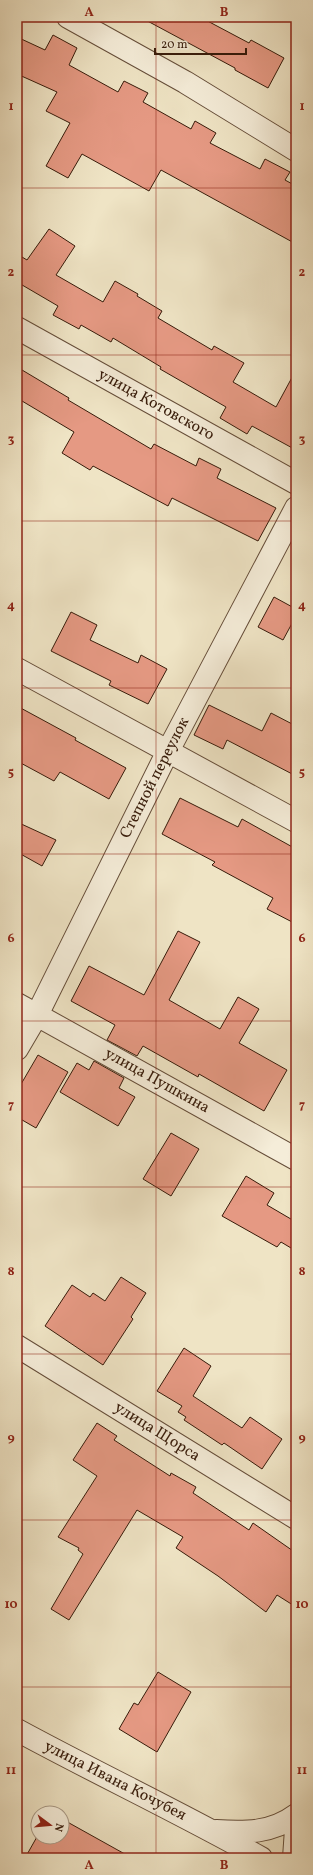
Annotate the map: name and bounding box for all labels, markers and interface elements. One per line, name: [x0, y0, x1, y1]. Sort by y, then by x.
text: A: [84, 4, 94, 22]
text: B: [220, 4, 229, 22]
scale bar: [155, 30, 246, 56]
text: 20 m: [161, 37, 188, 53]
text: 1: [8, 98, 14, 116]
text: 1: [299, 98, 305, 116]
text: 2: [8, 264, 15, 282]
text: 2: [299, 264, 306, 282]
street label: улица Котовского: [94, 364, 218, 446]
text: 3: [8, 431, 15, 449]
text: 3: [299, 431, 306, 449]
text: 4: [7, 597, 15, 615]
text: 4: [298, 597, 306, 615]
street label: Степной переулок: [115, 713, 195, 842]
text: 5: [8, 764, 14, 782]
text: 5: [299, 764, 305, 782]
text: 6: [7, 930, 15, 948]
text: 6: [298, 930, 306, 948]
street label: улица Пушкина: [100, 1043, 214, 1119]
text: 7: [8, 1097, 14, 1115]
text: 7: [299, 1097, 305, 1115]
text: 8: [7, 1263, 15, 1281]
text: 8: [298, 1263, 306, 1281]
street label: улица Щорса: [110, 1397, 204, 1467]
text: 9: [7, 1429, 15, 1447]
text: 9: [298, 1429, 306, 1447]
text: 10: [4, 1596, 18, 1614]
text: 10: [295, 1596, 309, 1614]
street label: улица Ивана Кочубея: [40, 1736, 190, 1826]
text: 11: [6, 1762, 16, 1780]
text: 11: [297, 1762, 307, 1780]
north arrow: [30, 1805, 70, 1845]
text: N: [50, 1821, 66, 1833]
text: A: [84, 1857, 94, 1875]
text: B: [220, 1857, 229, 1875]

